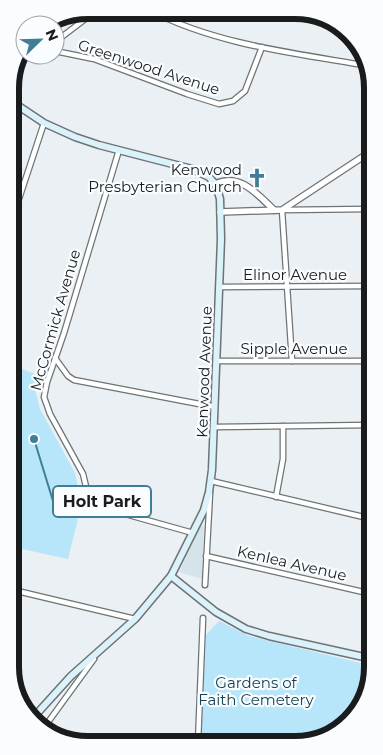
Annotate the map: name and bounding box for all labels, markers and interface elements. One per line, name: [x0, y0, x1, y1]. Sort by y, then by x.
north arrow: [15, 15, 65, 65]
text: N: [41, 26, 62, 44]
street label: Greenwood Avenue: [76, 35, 222, 99]
place label: Kenwood Presbyterian Church: [88, 160, 242, 196]
church icon: Kenwood Presbyterian Church: [246, 167, 268, 189]
street label: McCormick Avenue: [26, 247, 84, 393]
street label: Elinor Avenue: [243, 265, 347, 284]
street label: Kenwood Avenue: [192, 306, 216, 438]
street label: Sipple Avenue: [240, 339, 348, 358]
callout: Holt Park: [53, 486, 151, 517]
text: Holt Park: [63, 492, 142, 511]
street label: Kenlea Avenue: [235, 541, 349, 585]
park label: Gardens of Faith Cemetery: [198, 673, 315, 709]

